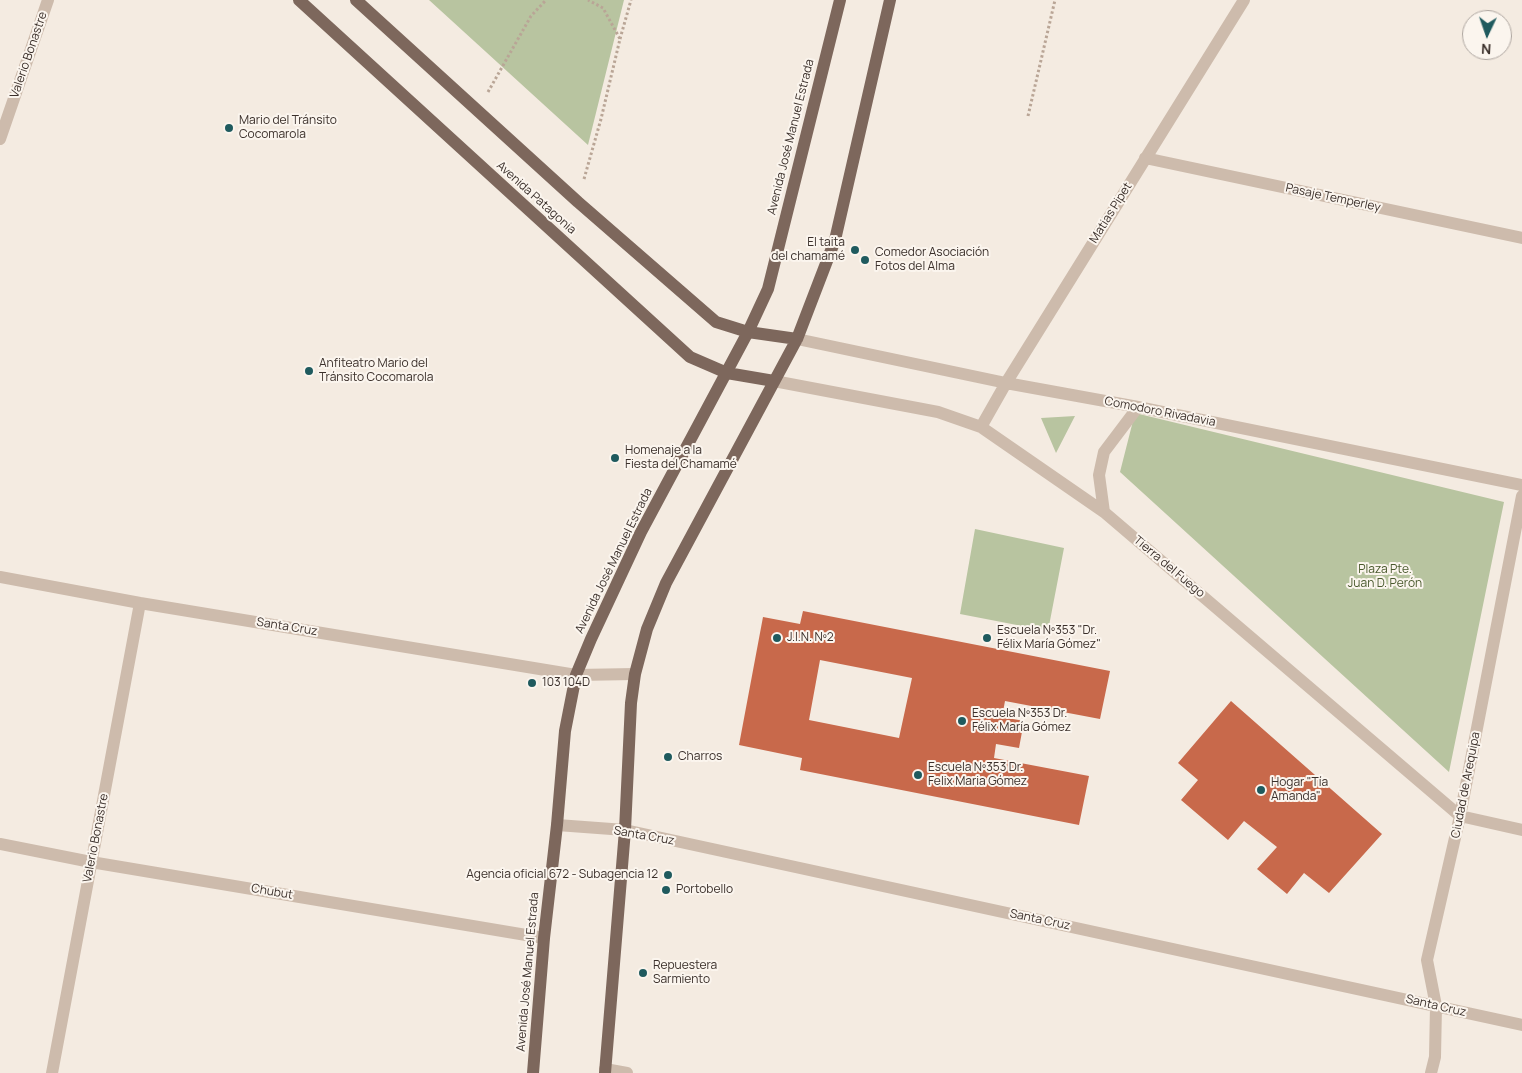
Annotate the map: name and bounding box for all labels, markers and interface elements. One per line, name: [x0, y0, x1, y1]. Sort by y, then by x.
street label: Valerio Bonastre: [7, 10, 51, 100]
north arrow: [1462, 10, 1512, 60]
text: N: [1481, 40, 1492, 59]
street label: Avenida José Manuel Estrada: [765, 58, 817, 216]
place label: Mario del Tránsito Cocomarola: [239, 114, 337, 142]
marker: Mario del Tránsito Cocomarola: [223, 122, 235, 134]
street label: Avenida Patagonia: [493, 159, 579, 237]
street label: Matias Pipet: [1087, 180, 1135, 246]
street label: Pasaje Temperley: [1284, 181, 1382, 215]
place label: El taita del chamamé: [771, 236, 845, 264]
marker: El taita del chamamé: [849, 244, 861, 256]
place label: Comedor Asociación Fotos del Alma: [875, 246, 989, 274]
marker: Comedor Asociación Fotos del Alma: [859, 254, 871, 266]
place label: Anfiteatro Mario del Tránsito Cocomarola: [319, 357, 433, 385]
marker: Anfiteatro Mario del Tránsito Cocomarola: [303, 365, 315, 377]
street label: Comodoro Rivadavia: [1103, 394, 1217, 430]
place label: Homenaje a la Fiesta del Chamamé: [625, 444, 737, 472]
marker: Homenaje a la Fiesta del Chamamé: [609, 452, 621, 464]
street label: Avenida José Manuel Estrada: [572, 486, 656, 636]
street label: Tierra del Fuego: [1131, 533, 1207, 601]
park label: Plaza Pte. Juan D. Perón: [1348, 563, 1422, 591]
street label: Santa Cruz: [256, 615, 318, 639]
place label: Escuela Nº353 "Dr. Félix María Gómez": [997, 624, 1101, 652]
place label: J.I.N. Nº2: [787, 631, 834, 645]
marker: J.I.N. Nº2: [771, 632, 783, 644]
marker: Escuela Nº353 "Dr. Félix María Gómez": [981, 632, 993, 644]
place label: 103 104D: [542, 676, 590, 690]
marker: 103 104D: [526, 677, 538, 689]
place label: Escuela Nº353 Dr. Félix María Gómez: [972, 707, 1071, 735]
marker: Escuela Nº353 Dr. Félix María Gómez: [956, 715, 968, 727]
street label: Ciudad de Arequipa: [1449, 731, 1483, 839]
place label: Charros: [678, 750, 722, 764]
marker: Charros: [662, 751, 674, 763]
place label: Escuela Nº353 Dr. Felix Maria Gómez: [928, 761, 1027, 789]
marker: Escuela Nº353 Dr. Felix Maria Gómez: [912, 769, 924, 781]
place label: Hogar "Tía Amanda": [1271, 776, 1328, 804]
marker: Hogar "Tía Amanda": [1255, 784, 1267, 796]
street label: Valerio Bonastre: [80, 792, 112, 884]
street label: Santa Cruz: [612, 824, 676, 848]
place label: Agencia oficial 672 - Subagencia 12: [466, 868, 658, 882]
marker: Agencia oficial 672 - Subagencia 12: [662, 869, 674, 881]
street label: Chubut: [250, 881, 294, 903]
place label: Portobello: [676, 883, 733, 897]
marker: Portobello: [660, 884, 672, 896]
street label: Avenida José Manuel Estrada: [514, 892, 542, 1052]
street label: Santa Cruz: [1008, 907, 1072, 933]
place label: Repuestera Sarmiento: [653, 959, 717, 987]
marker: Repuestera Sarmiento: [637, 967, 649, 979]
street label: Santa Cruz: [1404, 992, 1468, 1020]

